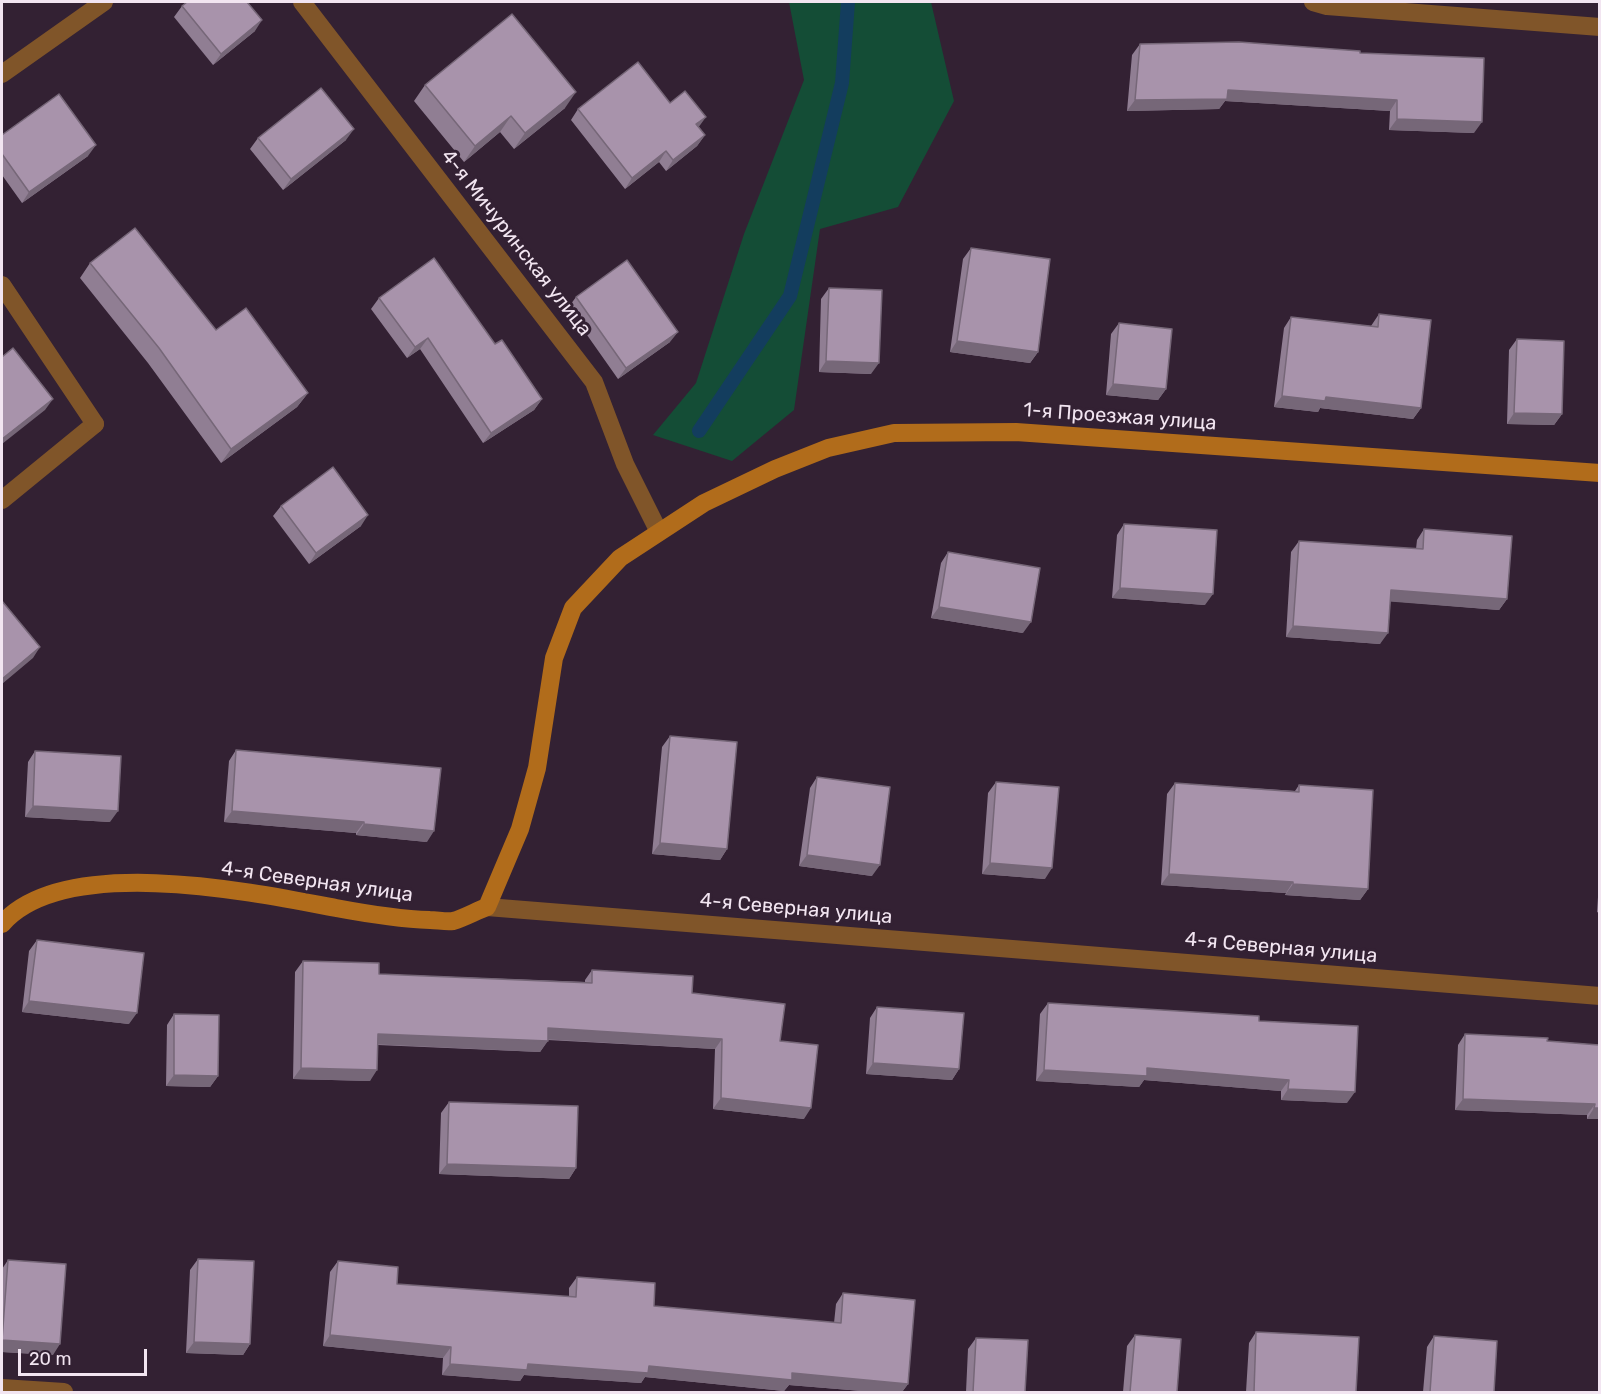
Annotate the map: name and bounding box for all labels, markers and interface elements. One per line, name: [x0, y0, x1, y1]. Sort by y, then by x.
street label: 4-я Мичуринская улица: [436, 145, 596, 341]
street label: 1-я Проезжая улица: [1023, 398, 1217, 436]
street label: 4-я Северная улица: [220, 857, 414, 907]
street label: 4-я Северная улица: [699, 889, 893, 929]
street label: 4-я Северная улица: [1184, 928, 1378, 968]
scale bar: [21, 1337, 150, 1375]
text: 20 m: [29, 1348, 71, 1370]

